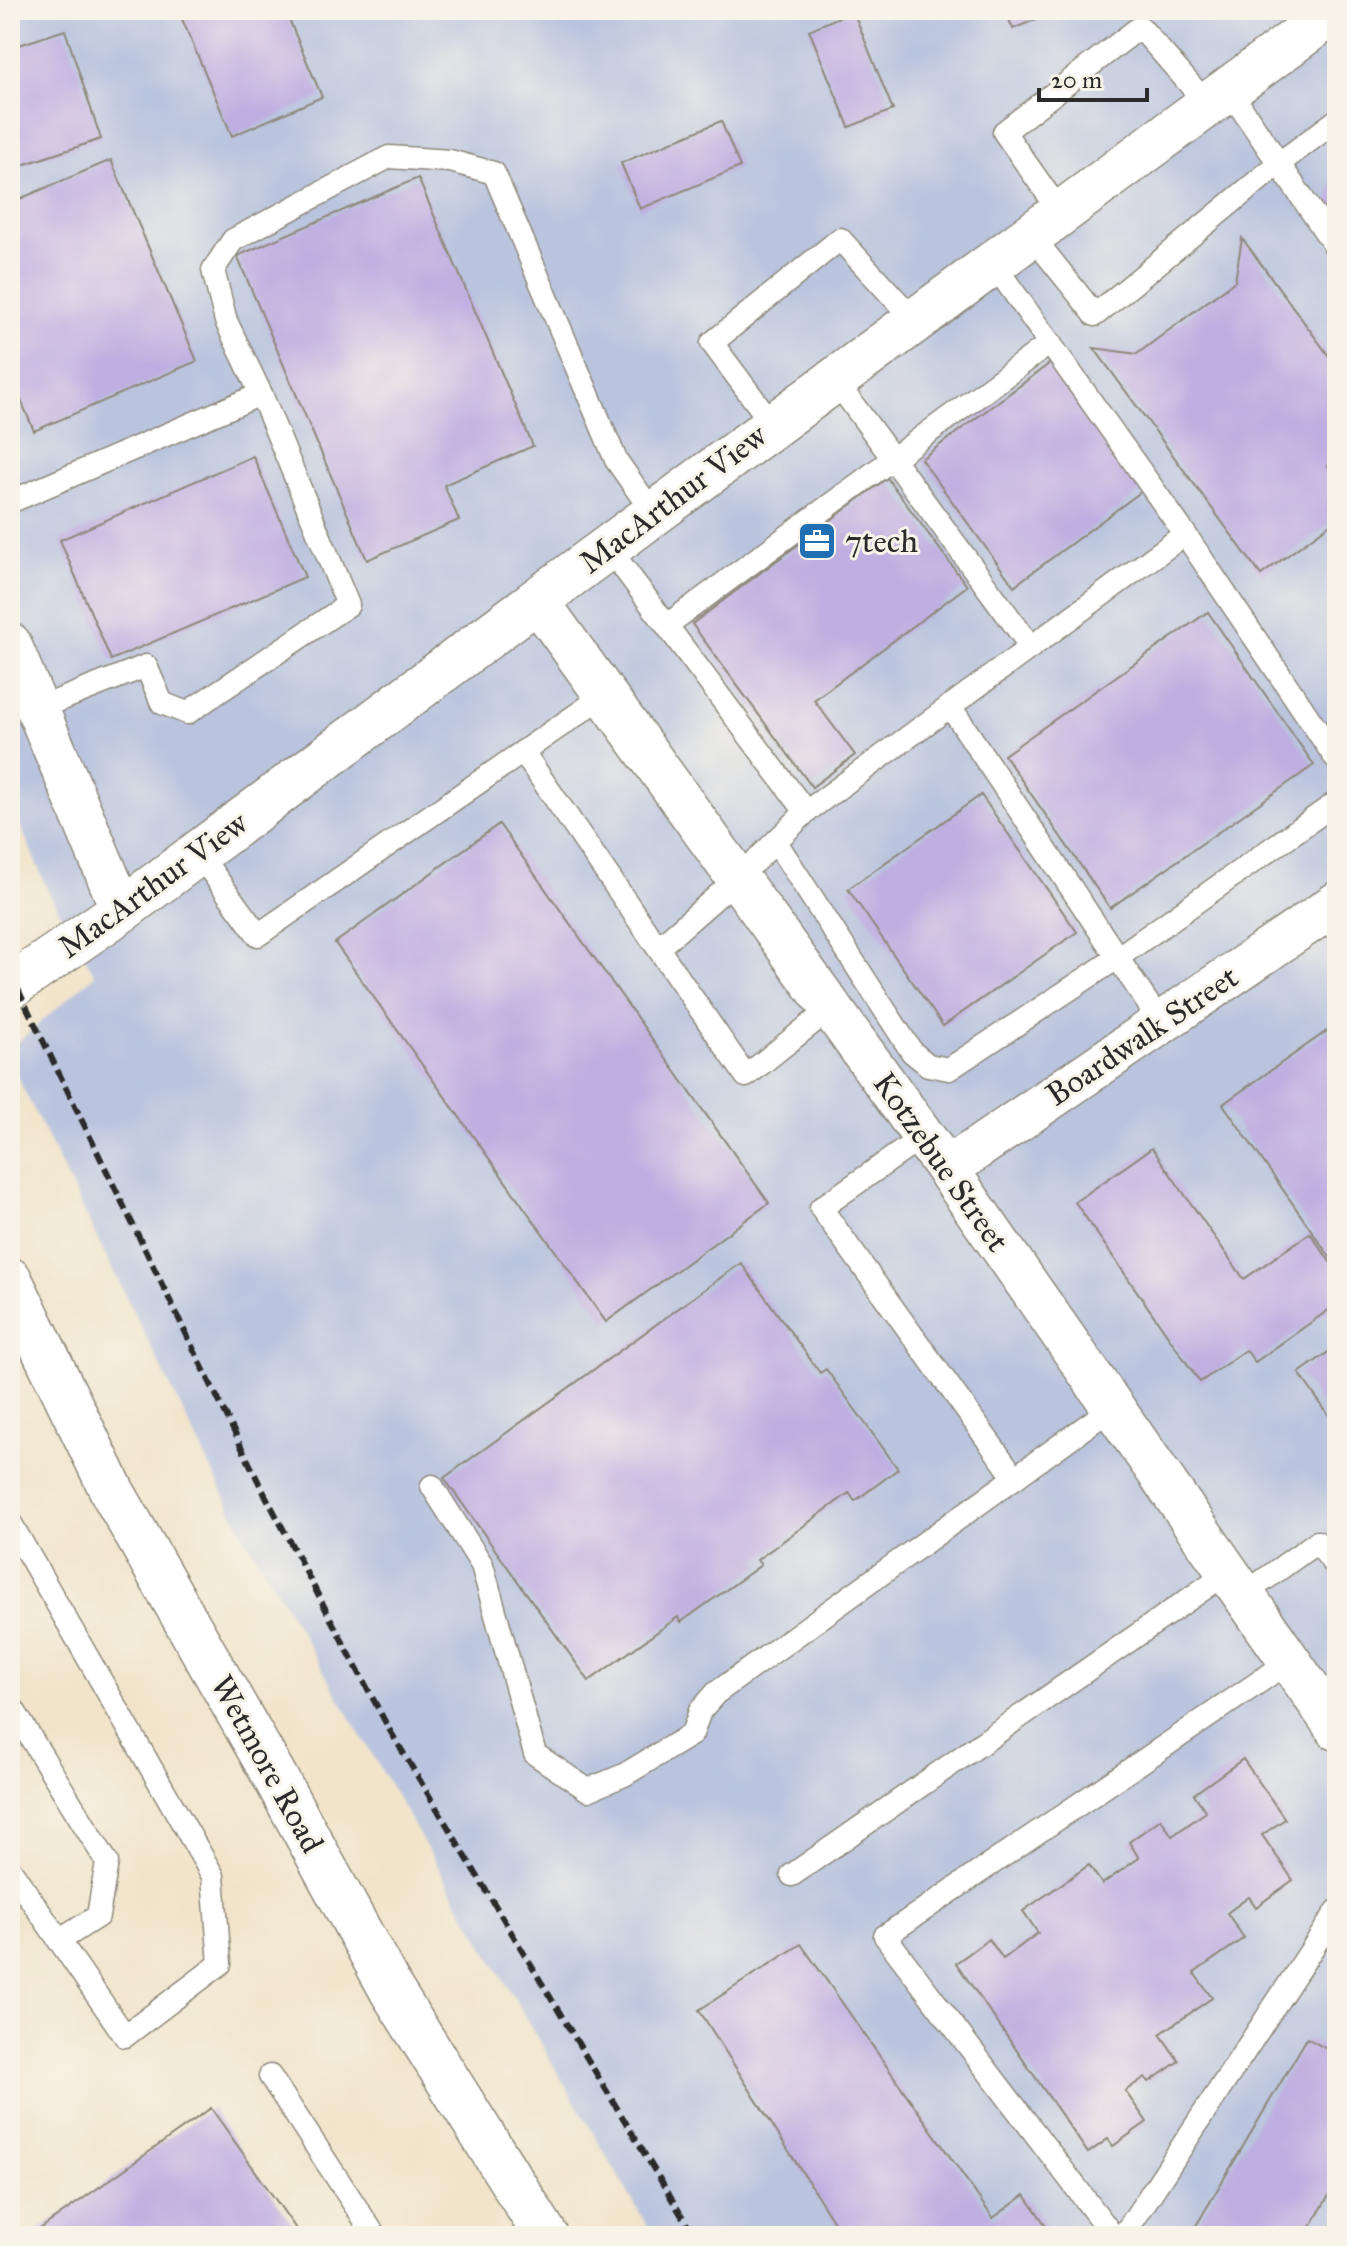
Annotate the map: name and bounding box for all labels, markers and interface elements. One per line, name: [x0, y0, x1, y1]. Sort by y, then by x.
scale bar: [1039, 52, 1147, 102]
text: 20 m: [1051, 65, 1102, 95]
street label: MacArthur View: [572, 415, 775, 582]
office icon: 7tech: [796, 520, 838, 562]
place label: 7tech: [845, 522, 918, 561]
street label: MacArthur View: [51, 803, 256, 967]
street label: Boardwalk Street: [1039, 957, 1245, 1115]
street label: Kotzebue Street: [865, 1065, 1017, 1259]
street label: Wetmore Road: [202, 1668, 332, 1860]

